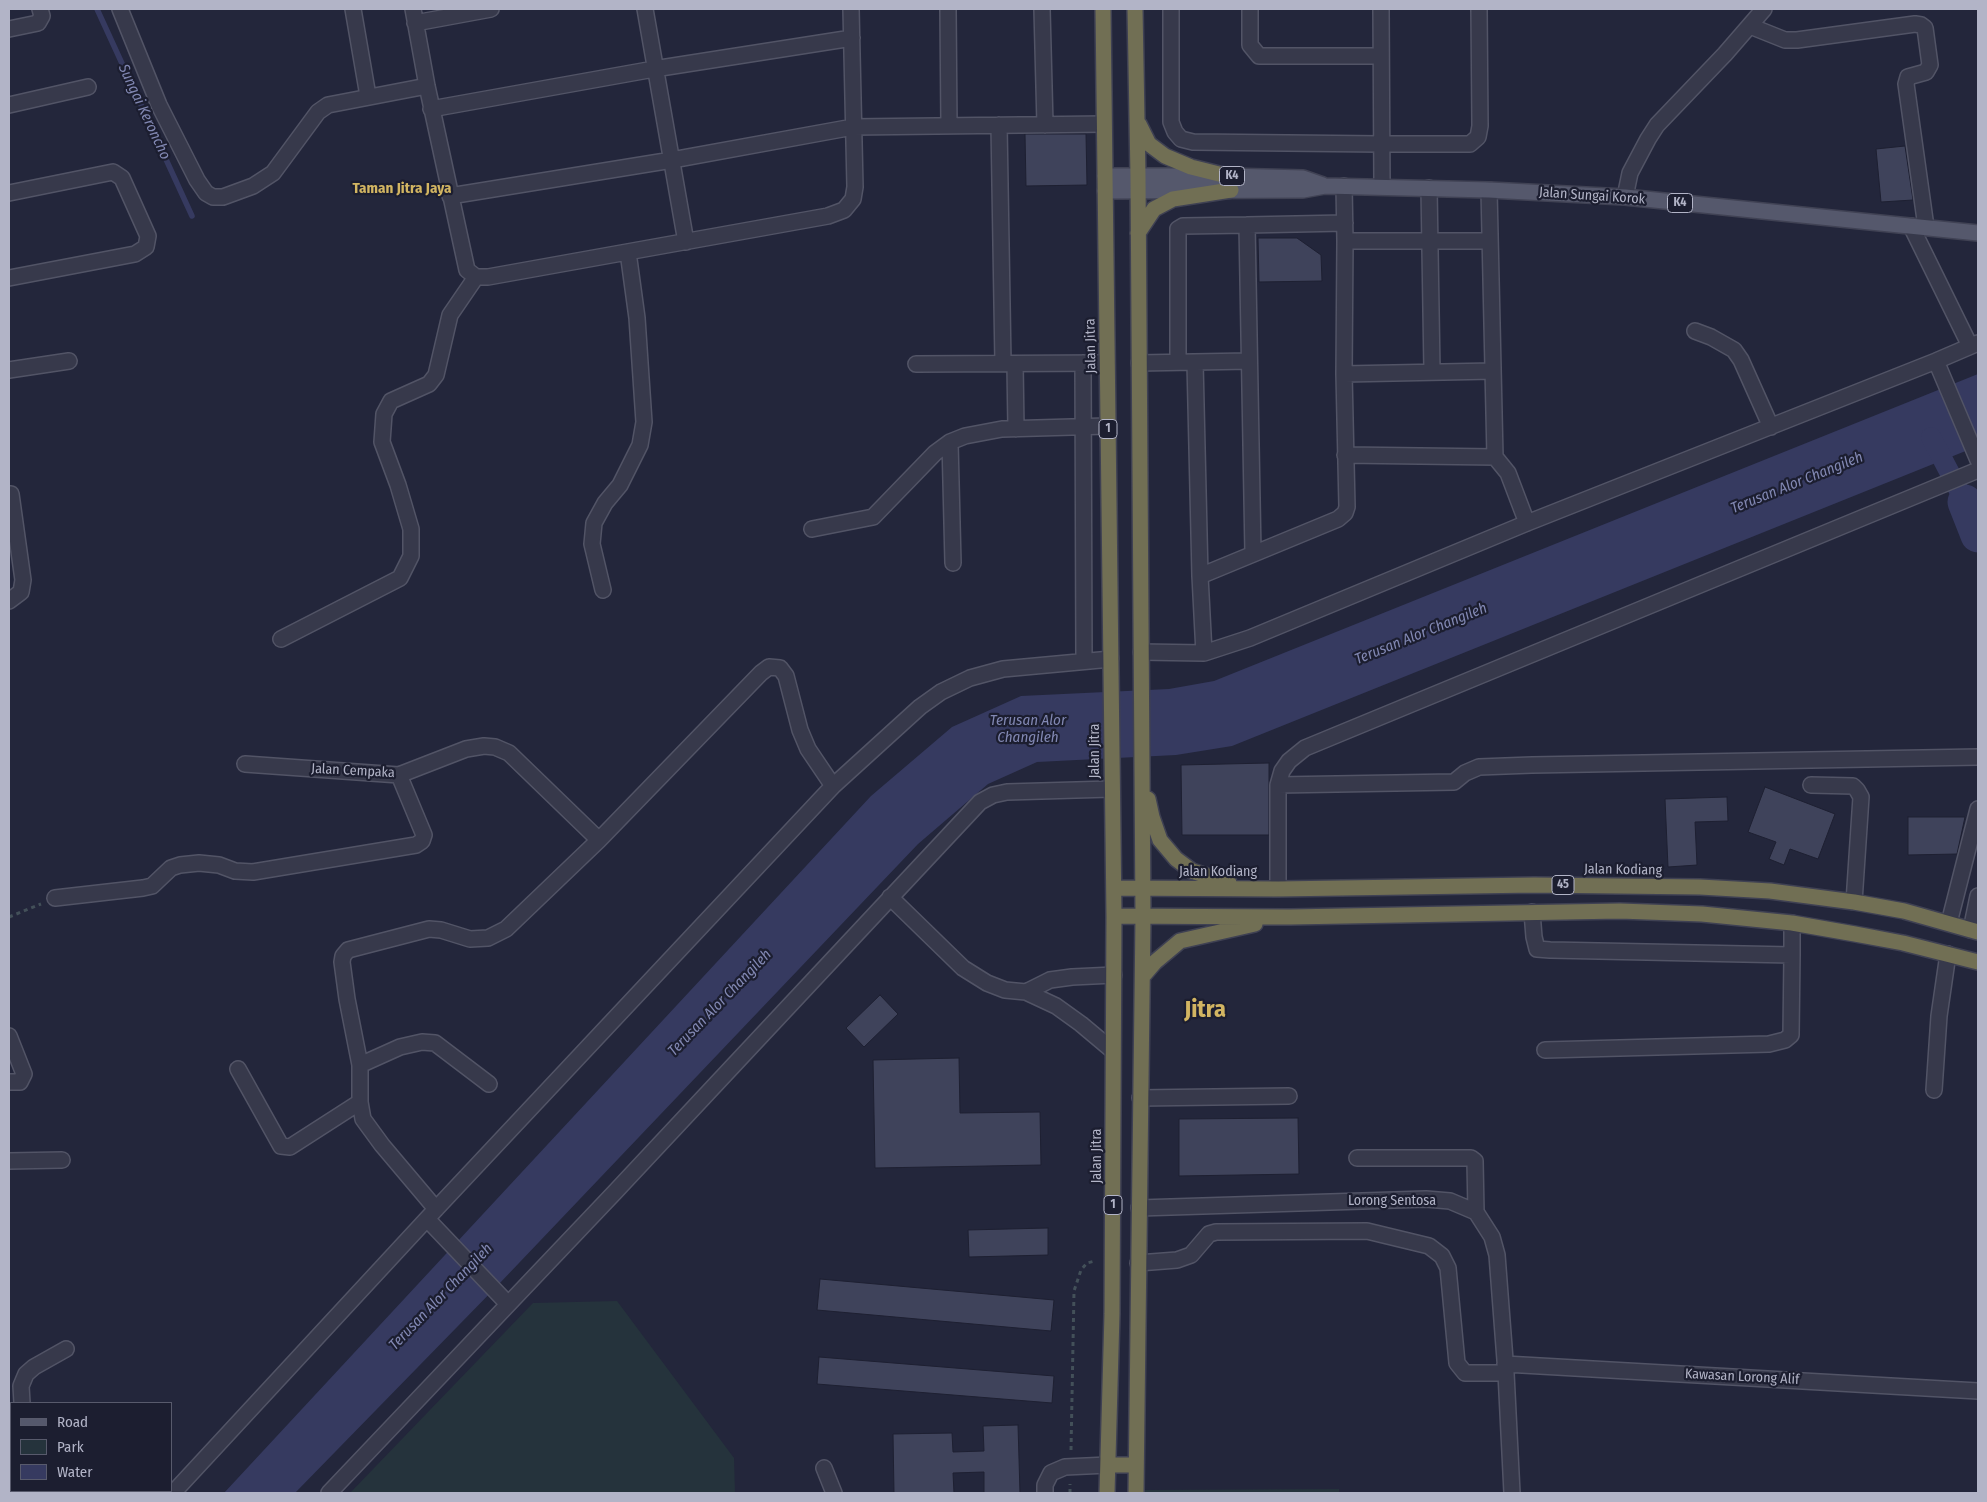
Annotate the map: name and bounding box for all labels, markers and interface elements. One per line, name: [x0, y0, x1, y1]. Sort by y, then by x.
water label: Sungai Keroncho: [114, 61, 174, 163]
road number: K4: [1220, 167, 1244, 186]
district label: Taman Jitra Jaya: [353, 180, 451, 198]
street label: Jalan Sungai Korok: [1538, 184, 1646, 208]
road number: K4: [1668, 194, 1692, 212]
street label: Jalan Jitra: [1082, 318, 1100, 374]
road number: 1: [1099, 419, 1117, 438]
water label: Terusan Alor Changileh: [1728, 448, 1866, 518]
water label: Terusan Alor Changileh: [1352, 599, 1490, 669]
water label: Terusan Alor Changileh: [990, 712, 1066, 747]
street label: Jalan Jitra: [1087, 724, 1103, 778]
street label: Jalan Cempaka: [311, 760, 395, 782]
street label: Jalan Kodiang: [1584, 861, 1662, 879]
street label: Jalan Kodiang: [1179, 864, 1257, 880]
road number: 45: [1552, 876, 1574, 894]
water label: Terusan Alor Changileh: [665, 946, 775, 1060]
district label: Jitra: [1184, 996, 1226, 1024]
street label: Jalan Jitra: [1089, 1129, 1105, 1183]
street label: Lorong Sentosa: [1348, 1193, 1436, 1209]
road number: 1: [1104, 1196, 1122, 1214]
water label: Terusan Alor Changileh: [386, 1240, 496, 1354]
street label: Kawasan Lorong Alif: [1684, 1366, 1800, 1388]
legend: [10, 1402, 172, 1492]
text: Road: [57, 1413, 88, 1431]
text: Park: [57, 1438, 84, 1456]
text: Water: [57, 1463, 92, 1481]

